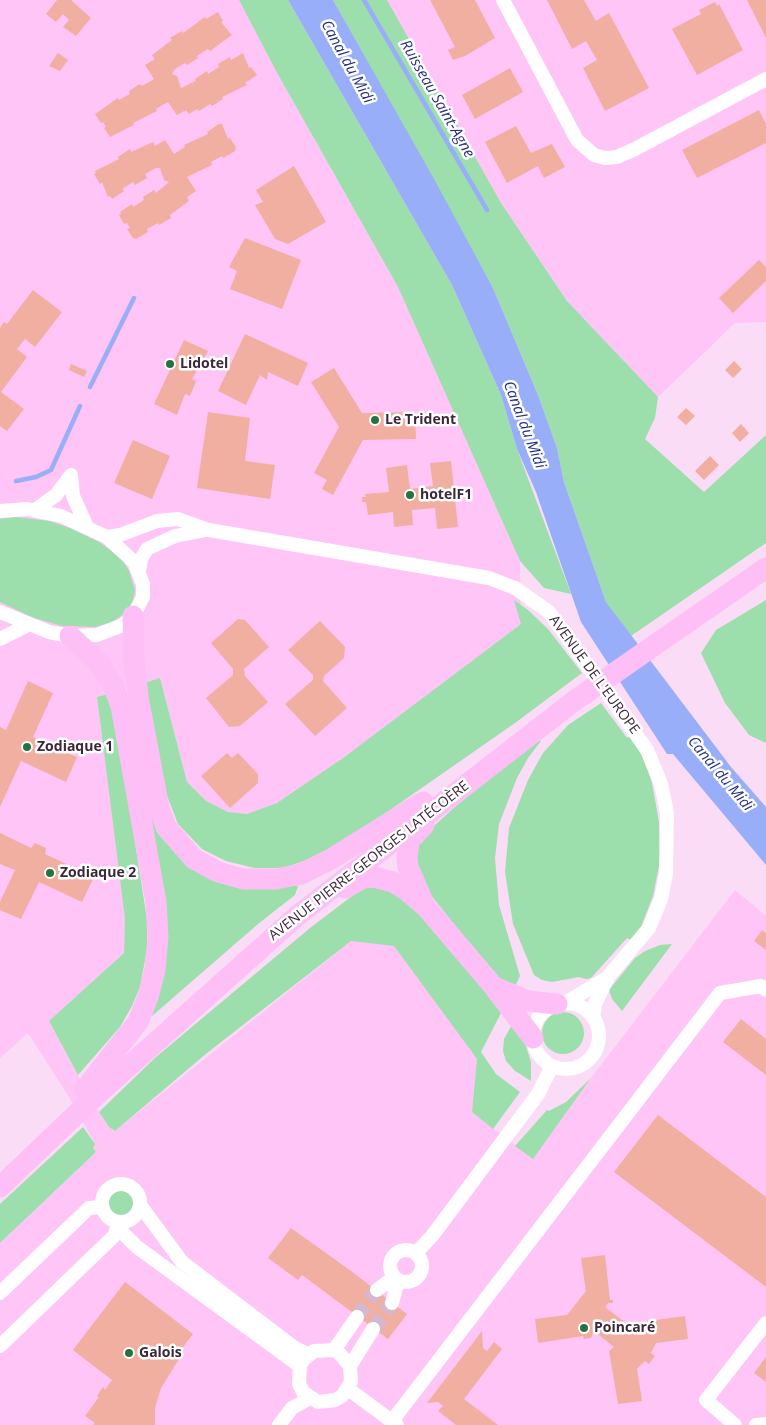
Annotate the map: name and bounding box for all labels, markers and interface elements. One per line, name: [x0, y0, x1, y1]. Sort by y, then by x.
water label: Canal du Midi: [317, 17, 377, 107]
water label: Ruisseau Saint-Agne: [396, 37, 478, 161]
place label: Lidotel: [180, 356, 228, 372]
marker: Lidotel: [164, 358, 176, 370]
water label: Canal du Midi: [499, 379, 549, 471]
place label: Le Trident: [385, 412, 456, 428]
marker: Le Trident: [369, 414, 381, 426]
place label: hotelF1: [420, 487, 472, 503]
marker: hotelF1: [404, 489, 416, 501]
street label: AVENUE DE L'EUROPE: [545, 612, 643, 738]
water label: Canal du Midi: [684, 733, 756, 815]
place label: Zodiaque 1: [37, 739, 113, 755]
marker: Zodiaque 1: [21, 741, 33, 753]
street label: AVENUE PIERRE-GEORGES LATÉCOÈRE: [266, 778, 472, 944]
place label: Zodiaque 2: [60, 865, 136, 881]
marker: Zodiaque 2: [44, 867, 56, 879]
place label: Poincaré: [594, 1320, 655, 1336]
marker: Poincaré: [578, 1322, 590, 1334]
place label: Galois: [139, 1345, 182, 1361]
marker: Galois: [123, 1347, 135, 1359]

